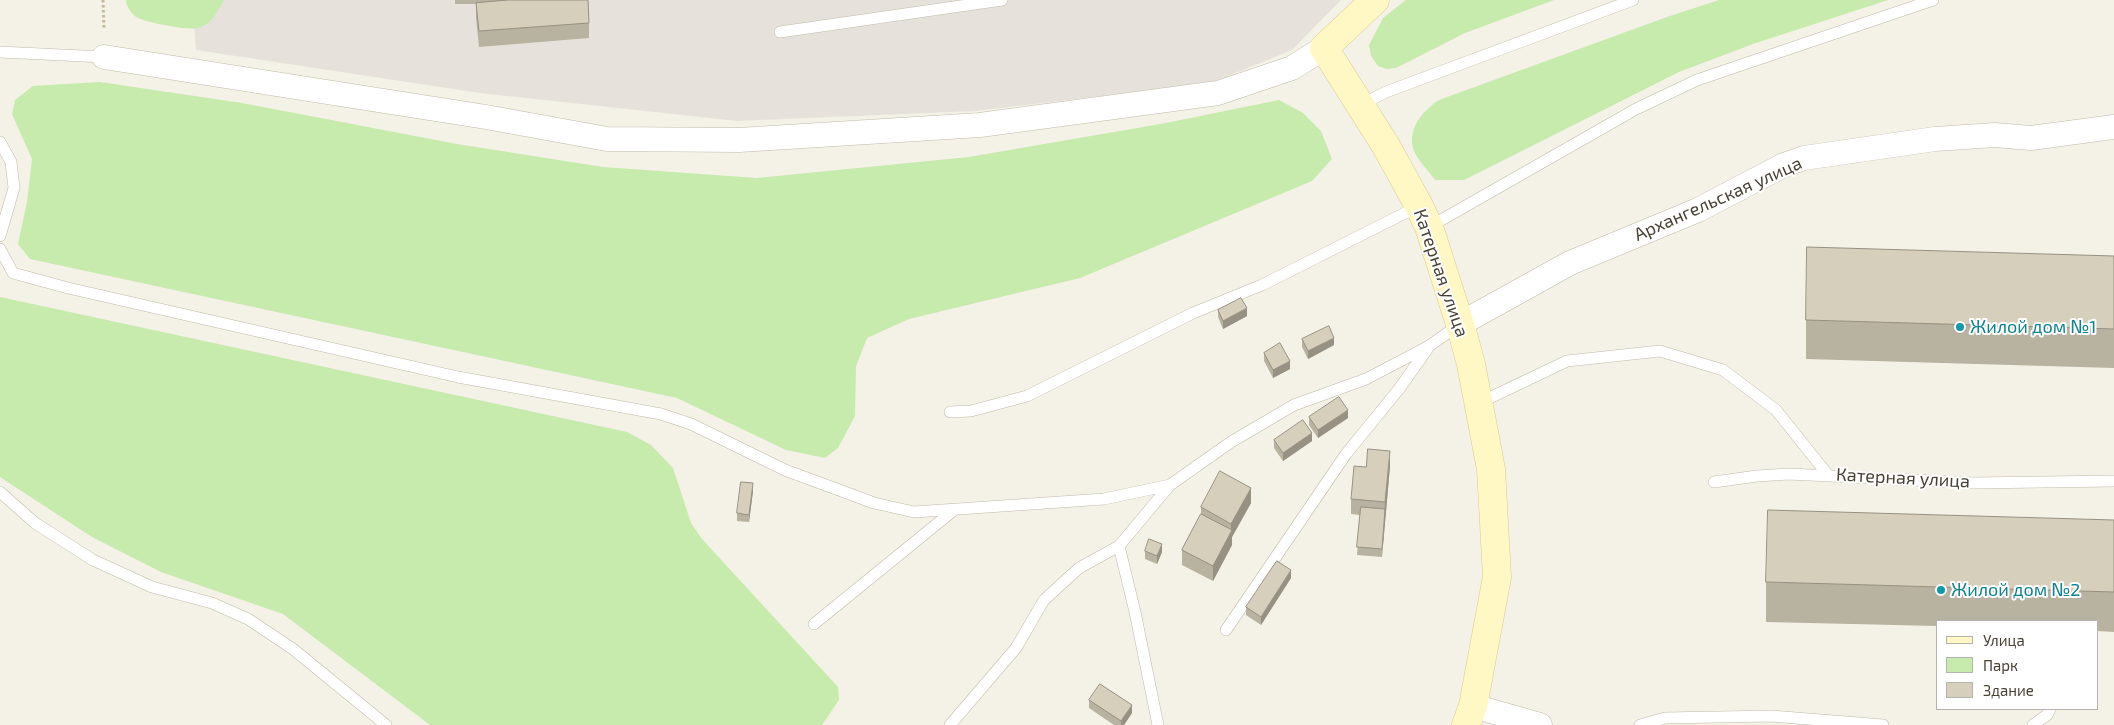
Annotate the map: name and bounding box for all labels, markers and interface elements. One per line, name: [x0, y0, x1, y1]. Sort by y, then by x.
street label: Архангельская улица: [1631, 152, 1805, 246]
street label: Катерная улица: [1409, 206, 1473, 340]
place label: Жилой дом №1: [1970, 316, 2097, 338]
marker: Жилой дом №1: [1954, 321, 1966, 333]
street label: Катерная улица: [1835, 464, 1971, 492]
place label: Жилой дом №2: [1951, 579, 2080, 601]
marker: Жилой дом №2: [1935, 584, 1947, 596]
legend: [1936, 620, 2099, 710]
text: Улица: [1983, 631, 2025, 649]
text: Парк: [1983, 656, 2018, 674]
text: Здание: [1983, 681, 2034, 699]

